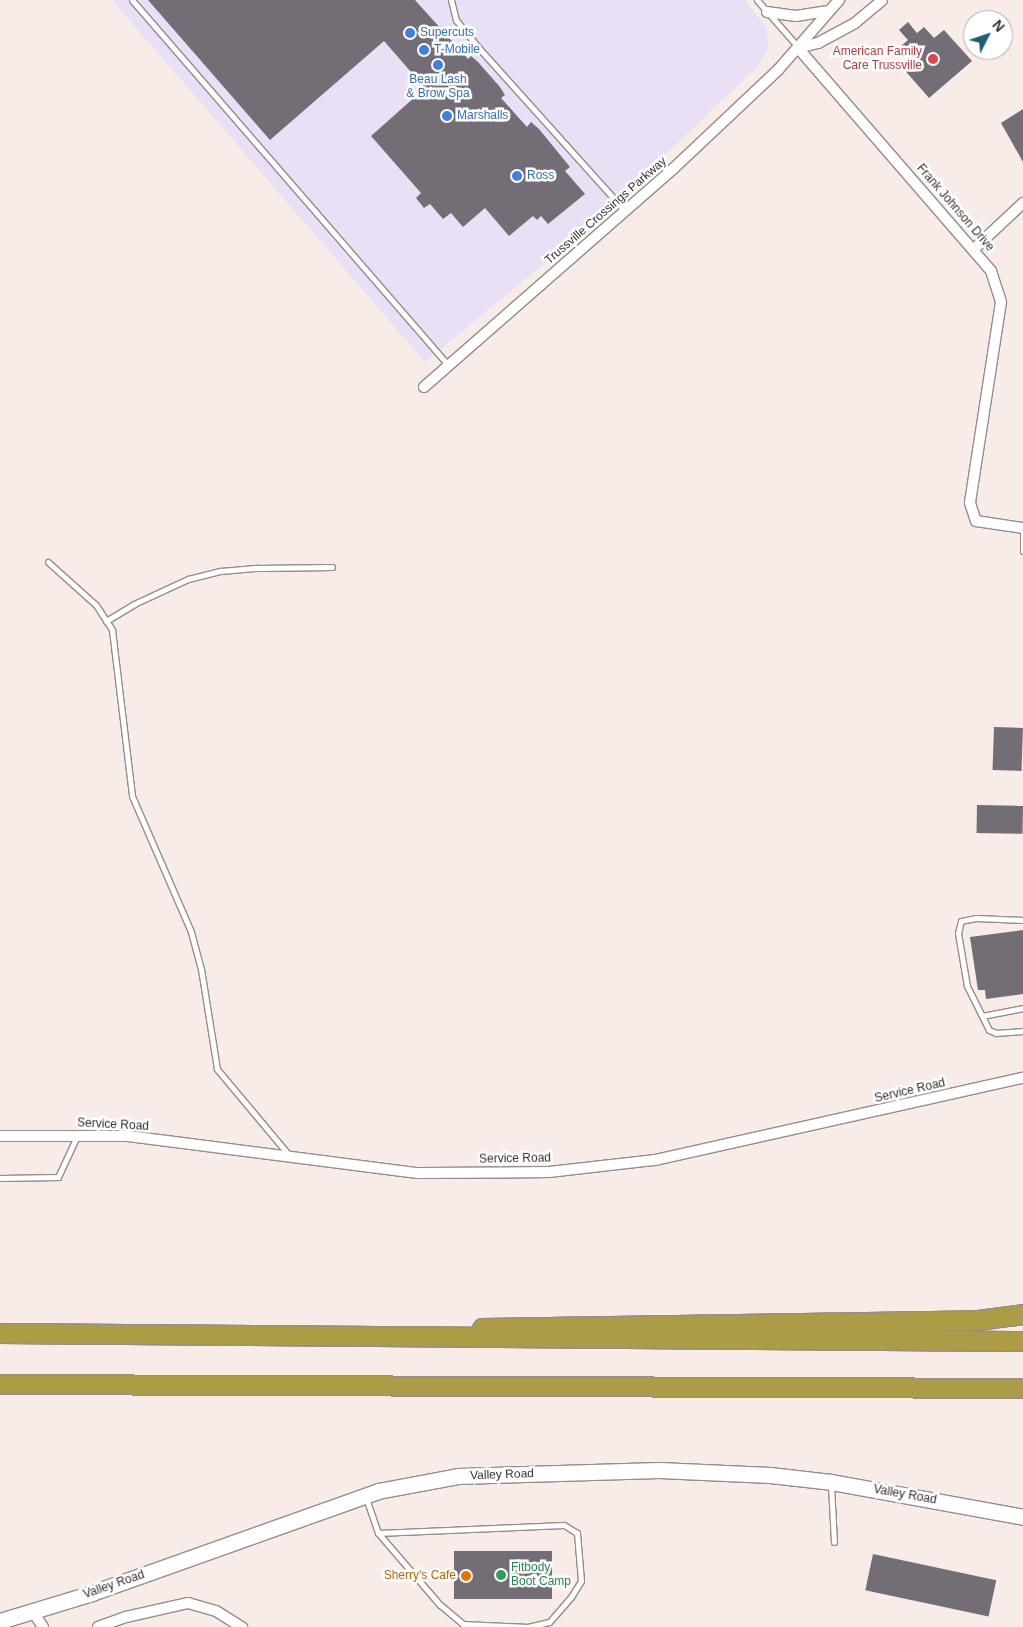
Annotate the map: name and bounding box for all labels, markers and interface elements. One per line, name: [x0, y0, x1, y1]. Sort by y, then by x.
north arrow: [963, 10, 1013, 60]
text: N: [989, 17, 1008, 35]
place label: Supercuts: [420, 26, 474, 40]
marker: Supercuts: [404, 27, 416, 39]
place label: T-Mobile: [434, 43, 480, 57]
marker: T-Mobile: [418, 44, 430, 56]
place label: American Family Care Trussville: [833, 45, 922, 73]
marker: American Family Care Trussville: [926, 52, 940, 66]
marker: Beau Lash & Brow Spa: [432, 59, 444, 71]
place label: Beau Lash & Brow Spa: [406, 73, 470, 101]
place label: Marshalls: [457, 109, 508, 123]
marker: Marshalls: [441, 110, 453, 122]
street label: Trussville Crossings Parkway: [542, 154, 670, 268]
street label: Frank Johnson Drive: [913, 161, 997, 255]
place label: Ross: [527, 169, 554, 183]
marker: Ross: [511, 170, 523, 182]
street label: Service Road: [873, 1076, 947, 1106]
street label: Service Road: [77, 1116, 149, 1134]
street label: Service Road: [479, 1151, 551, 1167]
street label: Valley Road: [470, 1467, 534, 1483]
street label: Valley Road: [872, 1482, 938, 1508]
place label: Fitbody Boot Camp: [511, 1561, 571, 1589]
street label: Valley Road: [81, 1568, 147, 1602]
place label: Sherry's Cafe: [384, 1569, 456, 1583]
marker: Fitbody Boot Camp: [495, 1569, 507, 1581]
marker: Sherry's Cafe: [460, 1570, 472, 1582]

